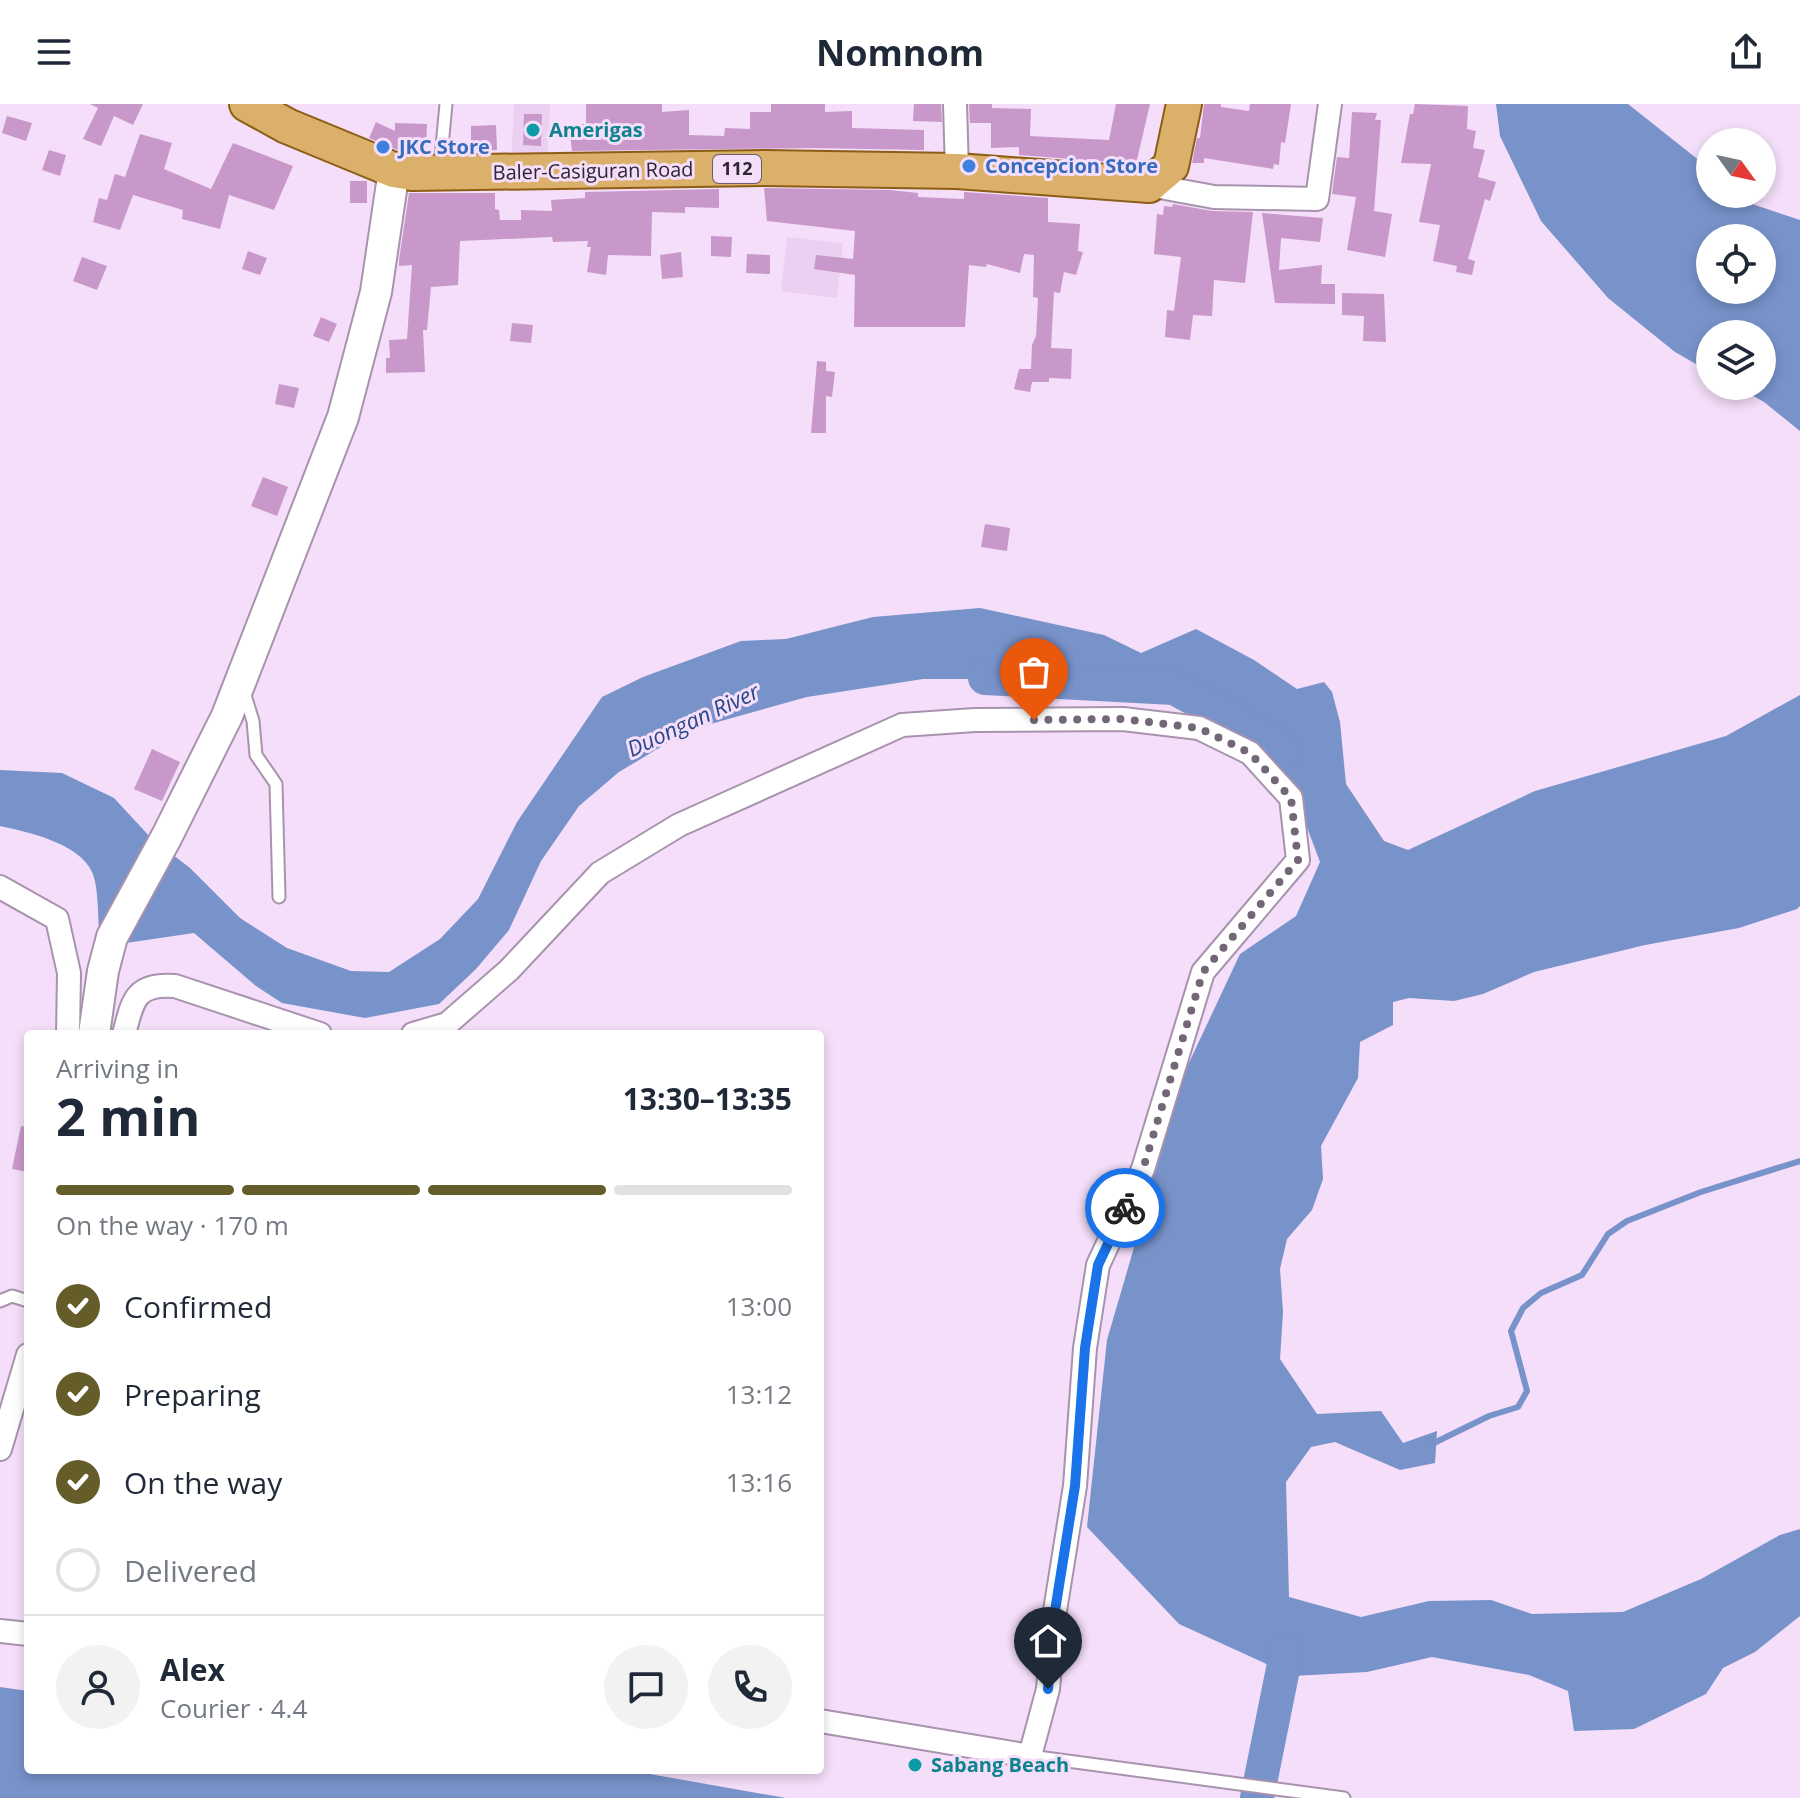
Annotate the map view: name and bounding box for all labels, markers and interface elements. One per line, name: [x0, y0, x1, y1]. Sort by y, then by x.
text: Nomnom: [816, 28, 984, 77]
icon: menu: [32, 30, 76, 74]
icon: share: [1724, 30, 1768, 74]
place label: Amerigas: [549, 116, 643, 143]
marker: Amerigas: [524, 121, 542, 139]
north arrow: [1696, 128, 1776, 208]
map controls: [1696, 128, 1776, 400]
place label: JKC Store: [397, 133, 490, 160]
marker: JKC Store: [374, 138, 392, 156]
place label: Concepcion Store: [985, 152, 1158, 179]
street label: Baler-Casiguran Road: [492, 155, 694, 186]
road number: 112: [713, 155, 761, 183]
marker: Concepcion Store: [960, 157, 978, 175]
button: locate: [1696, 224, 1776, 304]
button: layers: [1696, 320, 1776, 400]
pin: [1000, 638, 1068, 720]
icon: bag: [1012, 650, 1056, 694]
water label: Duongan River: [622, 675, 765, 763]
text: Arriving in: [56, 1050, 179, 1086]
text: 13:30–13:35: [623, 1078, 792, 1119]
text: 2 min: [56, 1080, 200, 1151]
courier: [1085, 1168, 1165, 1248]
icon: bike: [1103, 1186, 1147, 1230]
text: On the way · 170 m: [56, 1207, 289, 1243]
icon: check: [56, 1284, 100, 1328]
text: Confirmed: [124, 1286, 272, 1327]
text: 13:00: [726, 1288, 792, 1324]
icon: check: [56, 1372, 100, 1416]
text: Preparing: [124, 1374, 261, 1415]
text: 13:12: [726, 1376, 792, 1412]
icon: check: [56, 1460, 100, 1504]
text: On the way: [124, 1462, 282, 1503]
text: 13:16: [726, 1464, 792, 1500]
text: Delivered: [124, 1550, 257, 1591]
pin: [1014, 1607, 1082, 1689]
icon: home: [1026, 1619, 1070, 1663]
button: person: [56, 1645, 140, 1729]
button: chat: [604, 1645, 688, 1729]
button: phone: [708, 1645, 792, 1729]
text: Alex: [160, 1649, 225, 1690]
text: Courier · 4.4: [160, 1690, 307, 1726]
place label: Sabang Beach: [931, 1751, 1069, 1778]
marker: Sabang Beach: [906, 1756, 924, 1774]

